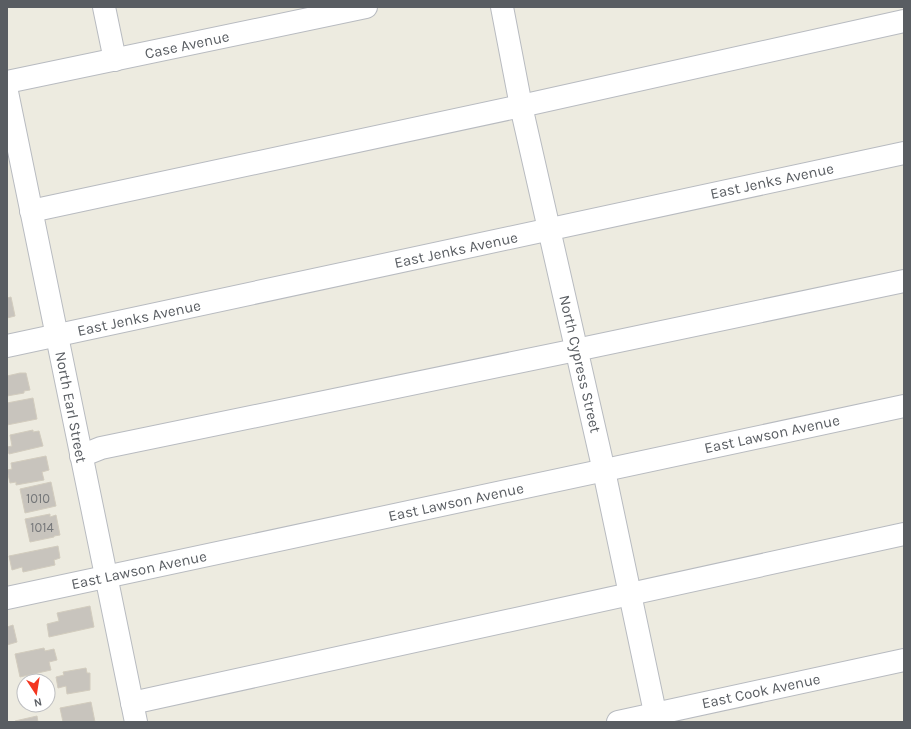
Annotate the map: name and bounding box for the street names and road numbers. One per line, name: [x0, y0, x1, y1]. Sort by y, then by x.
street label: Case Avenue: [143, 27, 231, 63]
street label: East Jenks Avenue: [709, 159, 835, 203]
street label: East Jenks Avenue: [393, 228, 519, 272]
street label: North Cypress Street: [555, 293, 605, 435]
street label: East Jenks Avenue: [76, 296, 202, 340]
street label: North Earl Street: [51, 350, 91, 465]
street label: East Lawson Avenue: [703, 411, 841, 457]
street label: East Lawson Avenue: [387, 479, 525, 525]
street label: East Lawson Avenue: [70, 547, 208, 593]
street label: East Cook Avenue: [700, 670, 822, 712]

